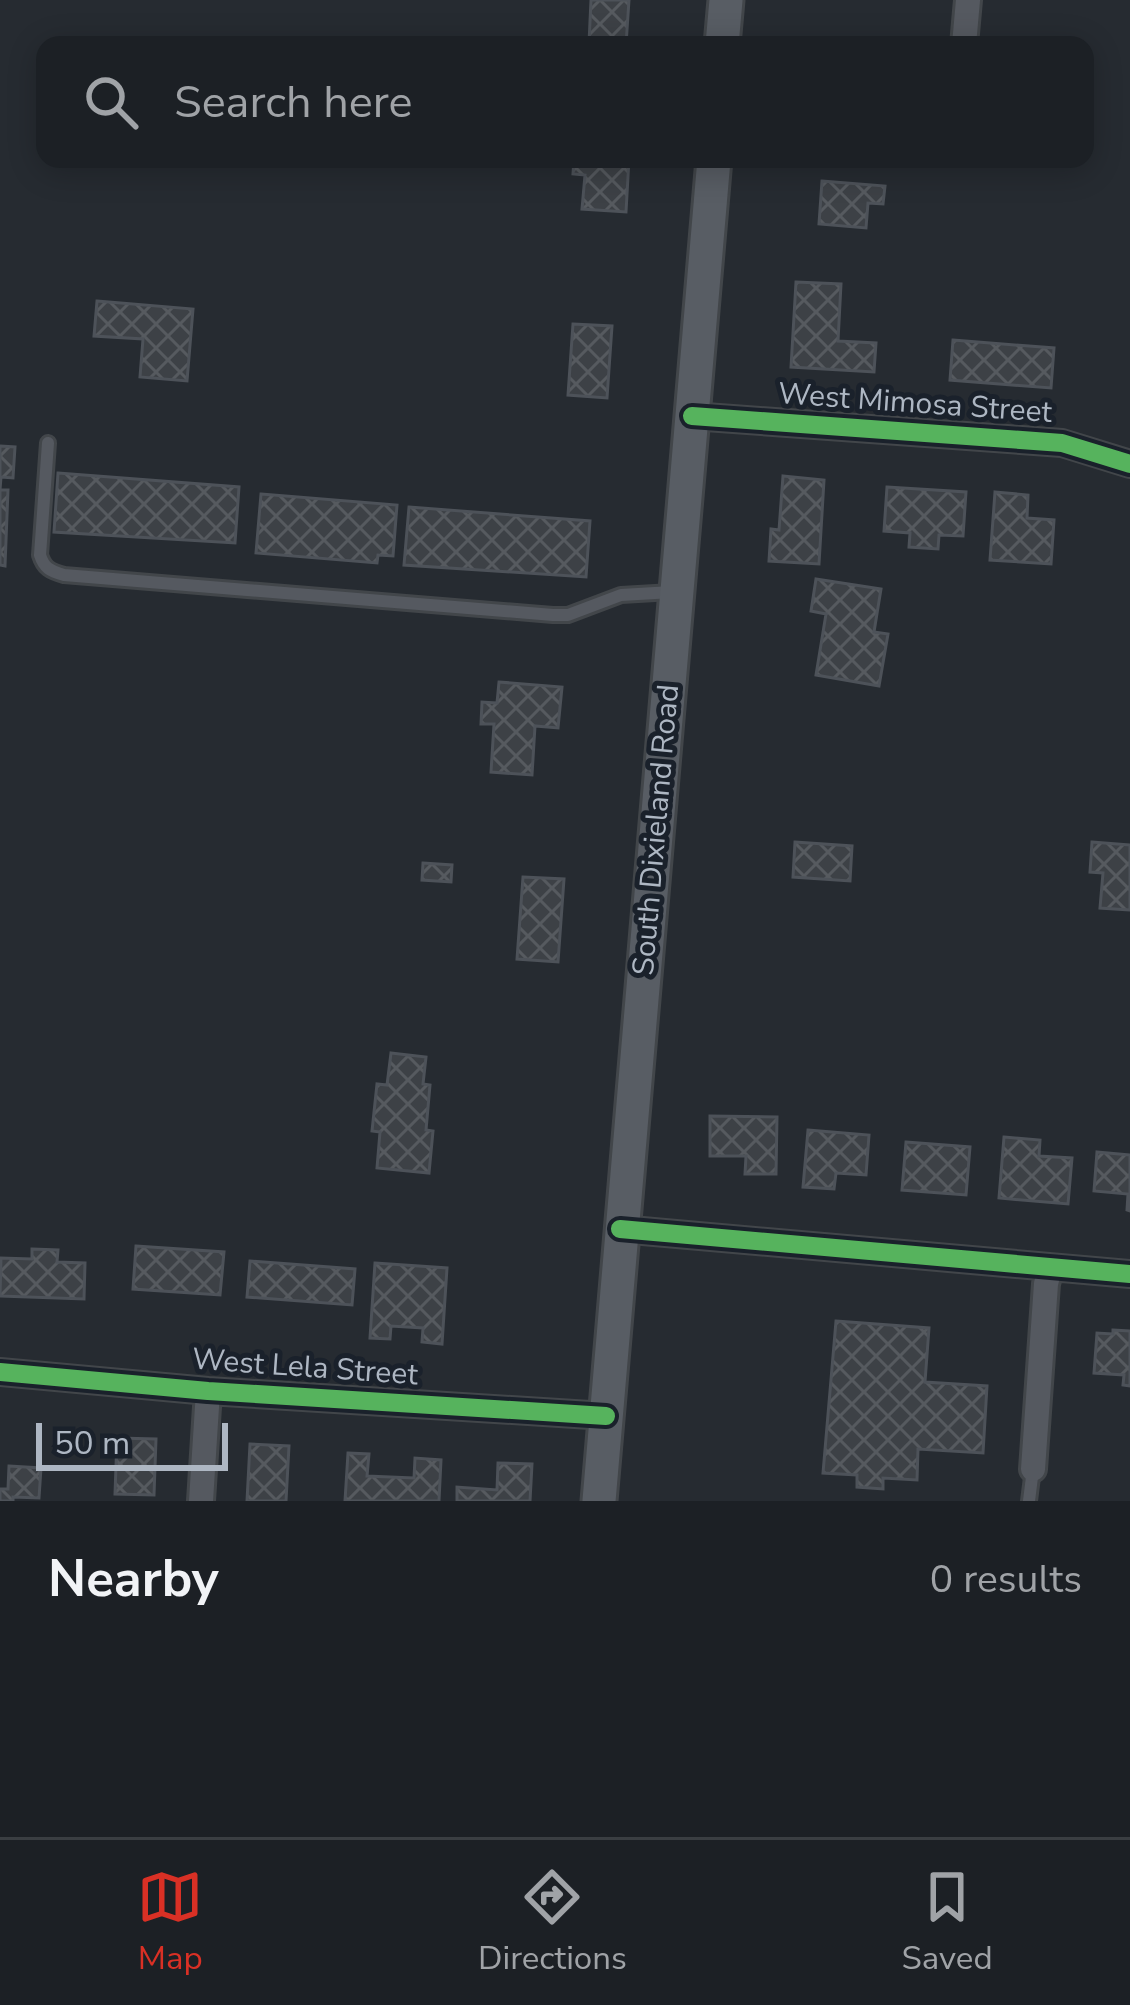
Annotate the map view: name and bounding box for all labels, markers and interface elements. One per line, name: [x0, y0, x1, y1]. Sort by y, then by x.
search box: [36, 36, 1094, 168]
icon: search: [78, 69, 144, 135]
text: Search here: [174, 72, 413, 133]
street label: West Mimosa Street: [777, 373, 1054, 433]
street label: South Dixieland Road: [623, 683, 689, 977]
street label: West Lela Street: [191, 1339, 420, 1395]
scale bar: [36, 1417, 228, 1470]
text: 50 m: [54, 1421, 130, 1466]
text: Nearby: [48, 1544, 219, 1614]
text: 0 results: [930, 1553, 1082, 1606]
tab: Map: [137, 1864, 203, 1981]
tab: Directions: [478, 1864, 627, 1981]
tab: Saved: [901, 1864, 993, 1981]

